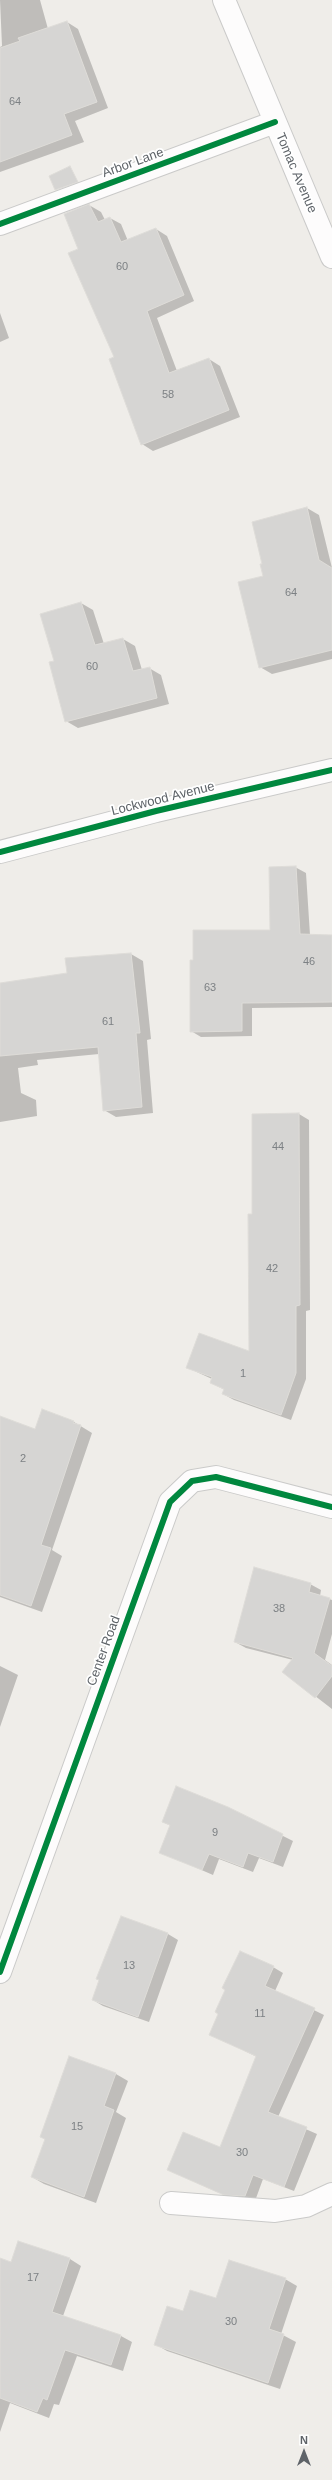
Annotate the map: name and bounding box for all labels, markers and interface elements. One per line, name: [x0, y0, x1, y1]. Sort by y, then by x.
house number: 64: [9, 95, 21, 109]
street label: Tomac Avenue: [272, 130, 320, 216]
street label: Arbor Lane: [100, 145, 166, 181]
house number: 60: [116, 260, 128, 274]
house number: 58: [162, 388, 174, 402]
house number: 64: [285, 586, 297, 600]
house number: 60: [86, 660, 98, 674]
street label: Lockwood Avenue: [110, 779, 216, 819]
house number: 46: [303, 955, 315, 969]
house number: 63: [204, 981, 216, 995]
house number: 61: [102, 1015, 114, 1029]
house number: 44: [272, 1140, 284, 1154]
house number: 42: [266, 1262, 278, 1276]
house number: 1: [240, 1367, 246, 1381]
house number: 2: [20, 1452, 26, 1466]
house number: 38: [273, 1602, 285, 1616]
street label: Center Road: [84, 1614, 124, 1688]
house number: 9: [212, 1826, 218, 1840]
house number: 13: [123, 1959, 135, 1973]
house number: 11: [254, 2007, 266, 2021]
house number: 15: [71, 2120, 83, 2134]
house number: 30: [236, 2146, 248, 2160]
house number: 17: [27, 2271, 39, 2285]
house number: 30: [225, 2315, 237, 2329]
north arrow: [284, 2432, 324, 2472]
text: N: [300, 2434, 308, 2446]

